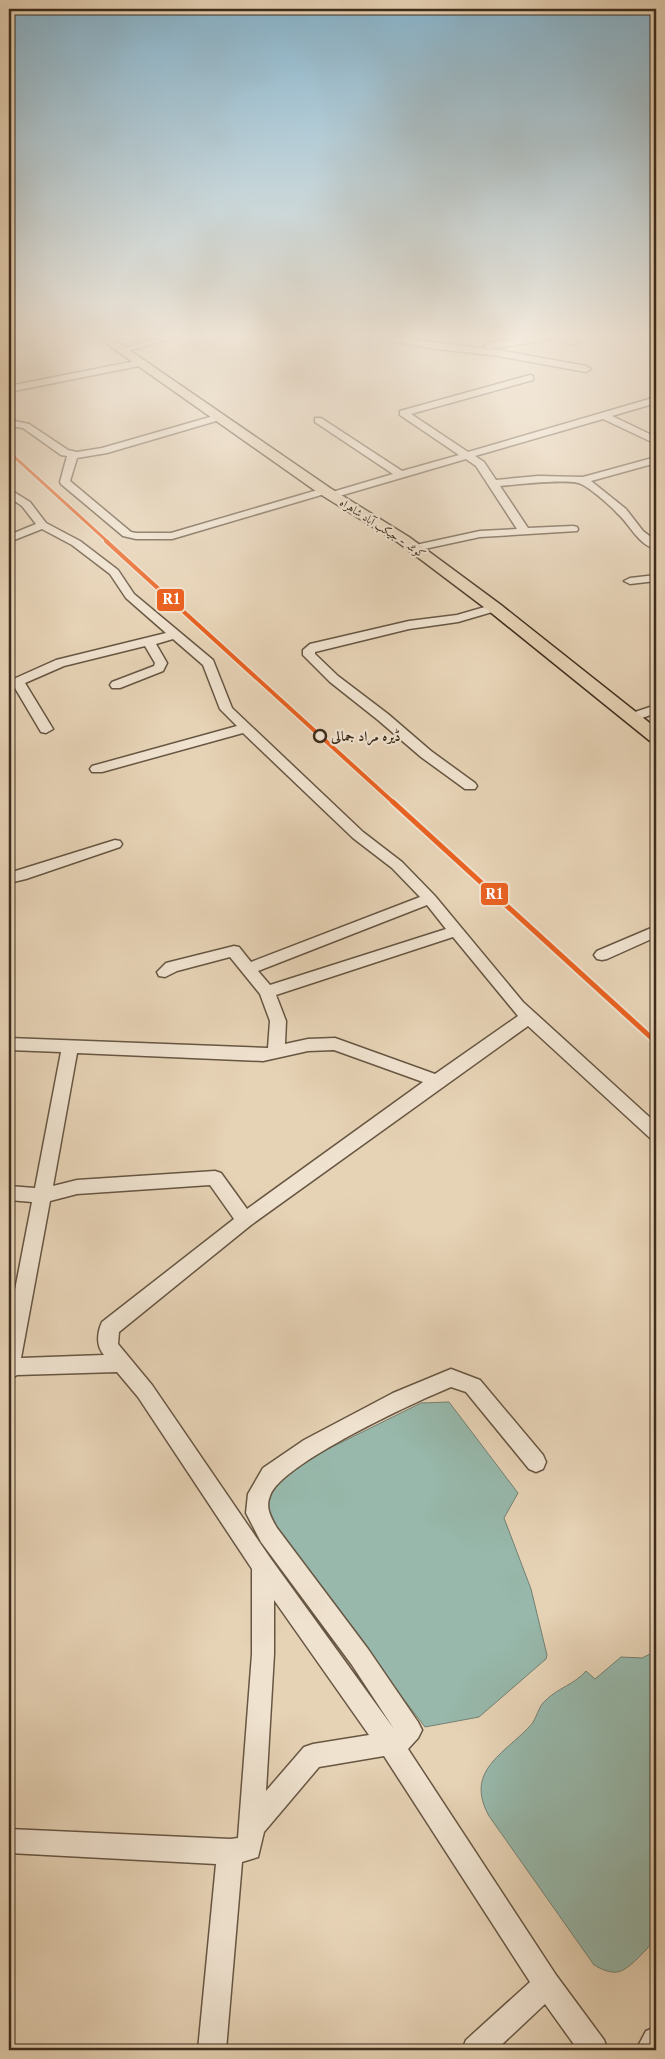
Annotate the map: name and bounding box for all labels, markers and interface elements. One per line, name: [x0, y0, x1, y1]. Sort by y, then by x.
street label: کوئٹہ - جیکب آباد شاہراہ: [337, 495, 429, 562]
line badge: R1: [156, 588, 185, 612]
text: R1: [162, 590, 180, 608]
place label: ڈیرہ مراد جمالی: [330, 727, 401, 746]
marker: ڈیرہ مراد جمالی: [313, 729, 327, 743]
line badge: R1: [480, 882, 509, 906]
text: R1: [485, 885, 503, 903]

